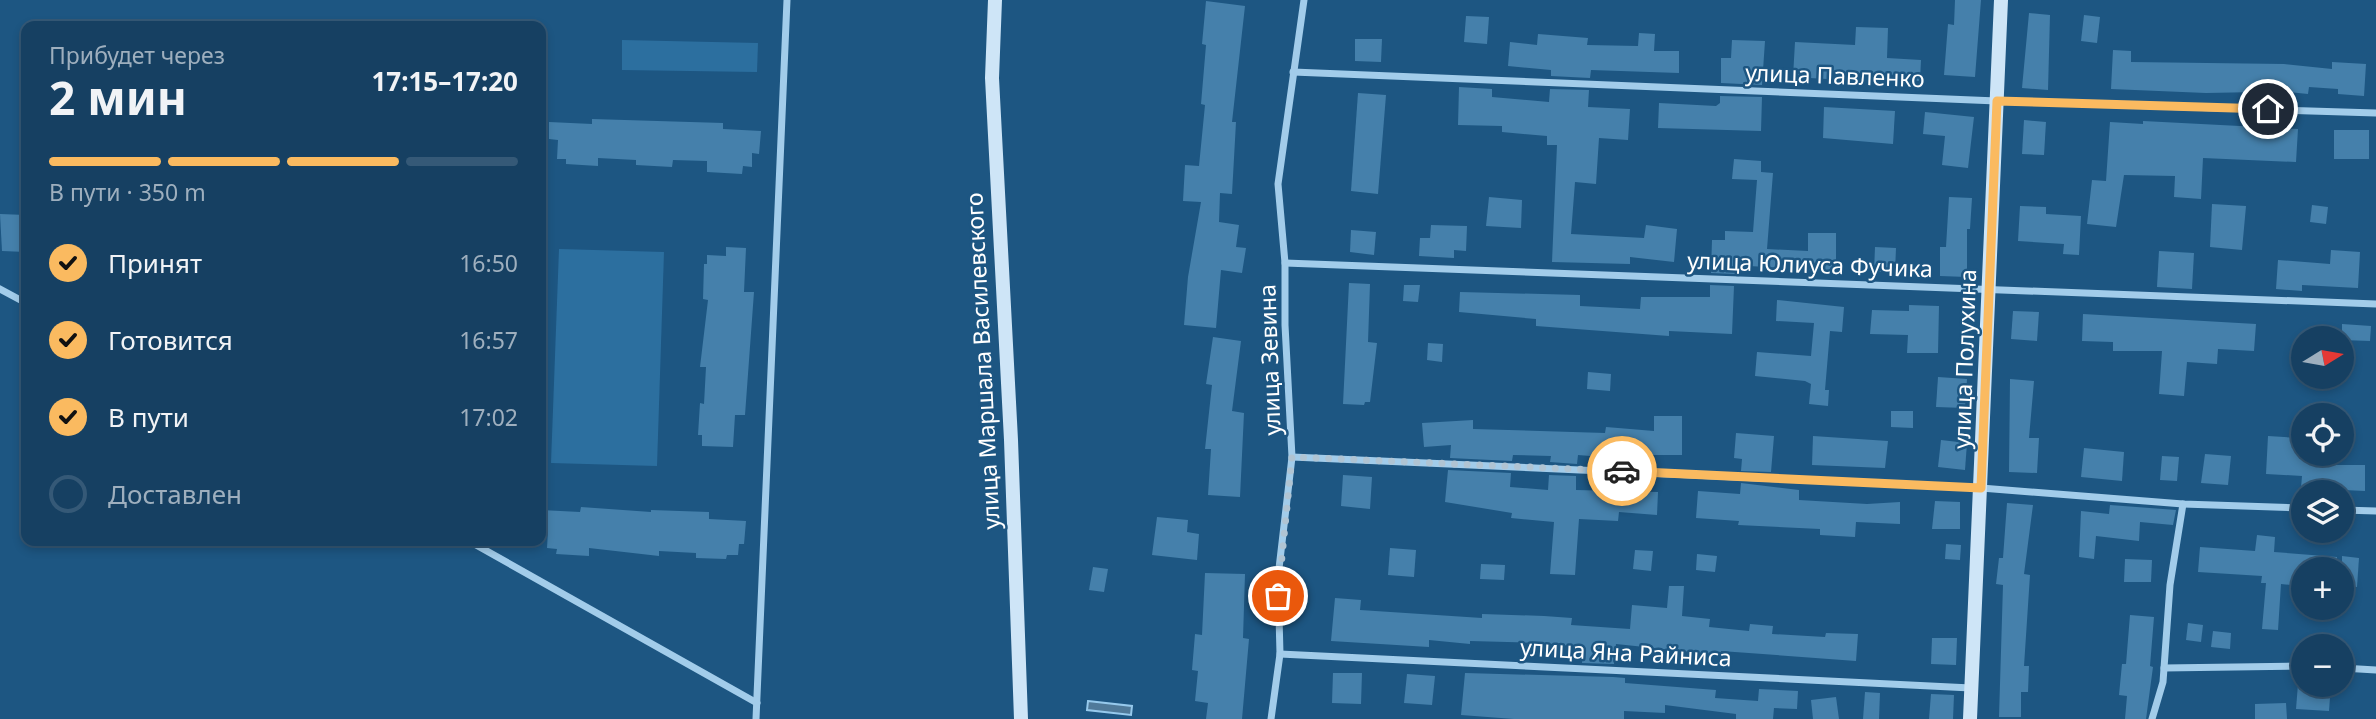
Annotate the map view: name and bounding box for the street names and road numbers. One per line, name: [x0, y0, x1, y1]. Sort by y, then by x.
street label: улица Павленко: [1745, 56, 1925, 94]
street label: улица Маршала Василевского: [957, 192, 1007, 530]
street label: улица Юлиуса Фучика: [1687, 244, 1933, 284]
street label: улица Полухина: [1945, 269, 1983, 449]
street label: улица Зевина: [1250, 284, 1288, 436]
street label: улица Яна Райниса: [1519, 630, 1733, 674]

